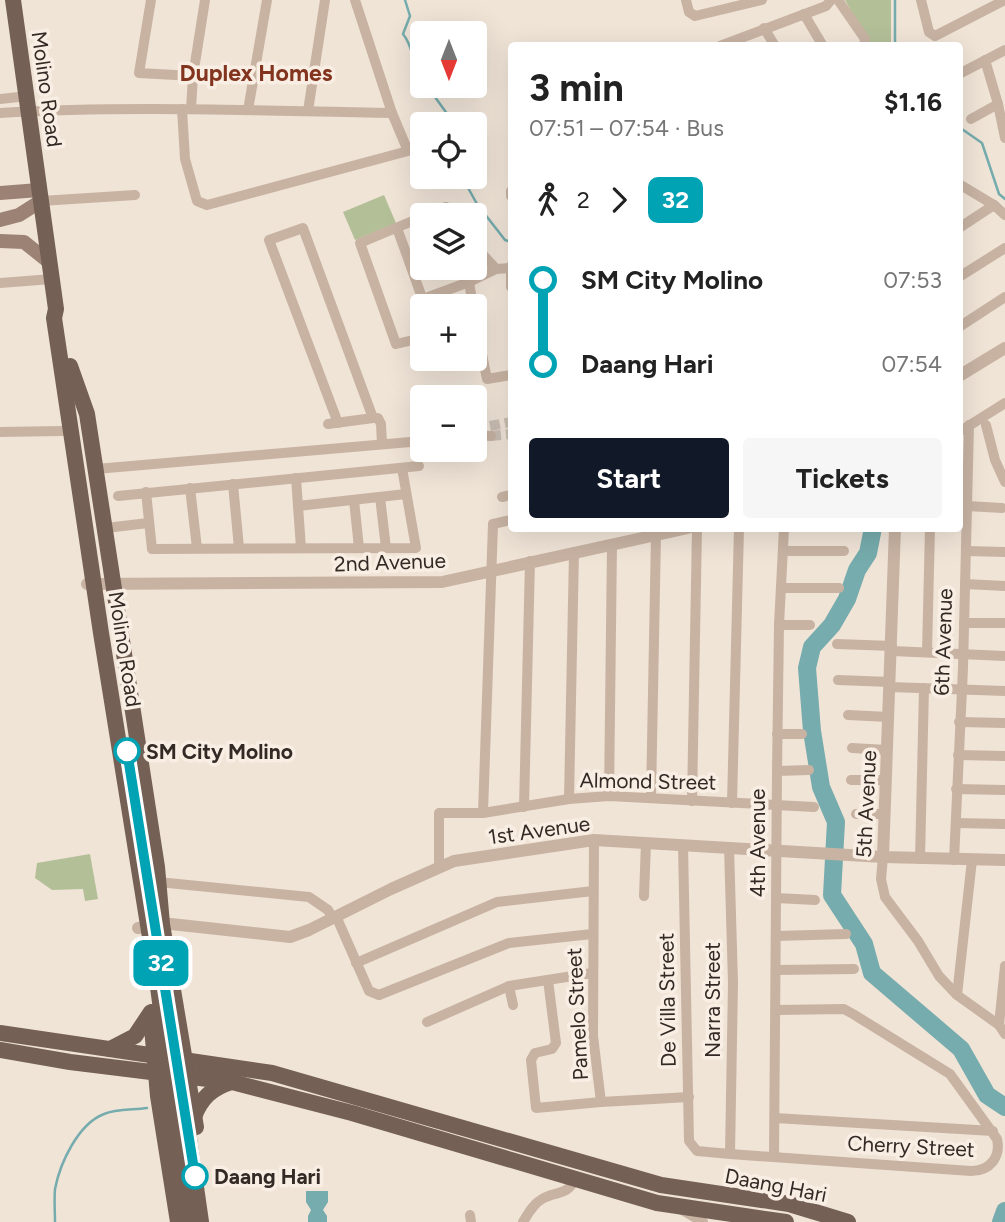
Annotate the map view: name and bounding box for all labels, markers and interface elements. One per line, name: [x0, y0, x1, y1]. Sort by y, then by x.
north arrow: [410, 21, 486, 98]
map controls: [410, 21, 487, 462]
street label: Molino Road: [26, 29, 68, 149]
district label: Duplex Homes: [180, 59, 333, 87]
text: 3 min: [529, 65, 624, 111]
text: $1.16: [884, 86, 942, 118]
button: locate: [410, 112, 487, 189]
text: 07:51 – 07:54 · Bus: [529, 114, 724, 142]
icon: walk: [529, 181, 567, 219]
icon: forward: [600, 181, 638, 219]
text: 32: [662, 185, 689, 214]
text: 2: [577, 186, 590, 214]
button: layers: [410, 203, 487, 280]
text: SM City Molino: [581, 264, 763, 296]
text: 07:53: [883, 266, 942, 294]
button: +: [410, 294, 487, 371]
text: Daang Hari: [581, 348, 714, 380]
text: 07:54: [882, 350, 942, 378]
button: −: [410, 385, 487, 462]
button: Start: [529, 438, 729, 518]
button: Tickets: [743, 438, 942, 518]
street label: 2nd Avenue: [334, 548, 446, 576]
street label: 6th Avenue: [929, 588, 957, 696]
street label: Molino Road: [104, 589, 146, 709]
marker: SM City Molino: [114, 738, 140, 764]
place label: SM City Molino: [146, 739, 293, 764]
street label: 5th Avenue: [851, 749, 881, 859]
street label: Almond Street: [579, 767, 717, 795]
street label: 4th Avenue: [745, 789, 770, 897]
street label: 1st Avenue: [486, 810, 592, 850]
street label: De Villa Street: [653, 933, 681, 1067]
line badge: 32: [130, 940, 192, 986]
street label: Narra Street: [700, 942, 725, 1058]
street label: Pamelo Street: [561, 947, 593, 1081]
text: 32: [147, 948, 175, 977]
street label: Cherry Street: [847, 1130, 975, 1162]
marker: Daang Hari: [182, 1163, 208, 1189]
street label: Daang Hari: [723, 1163, 829, 1207]
place label: Daang Hari: [214, 1164, 321, 1189]

